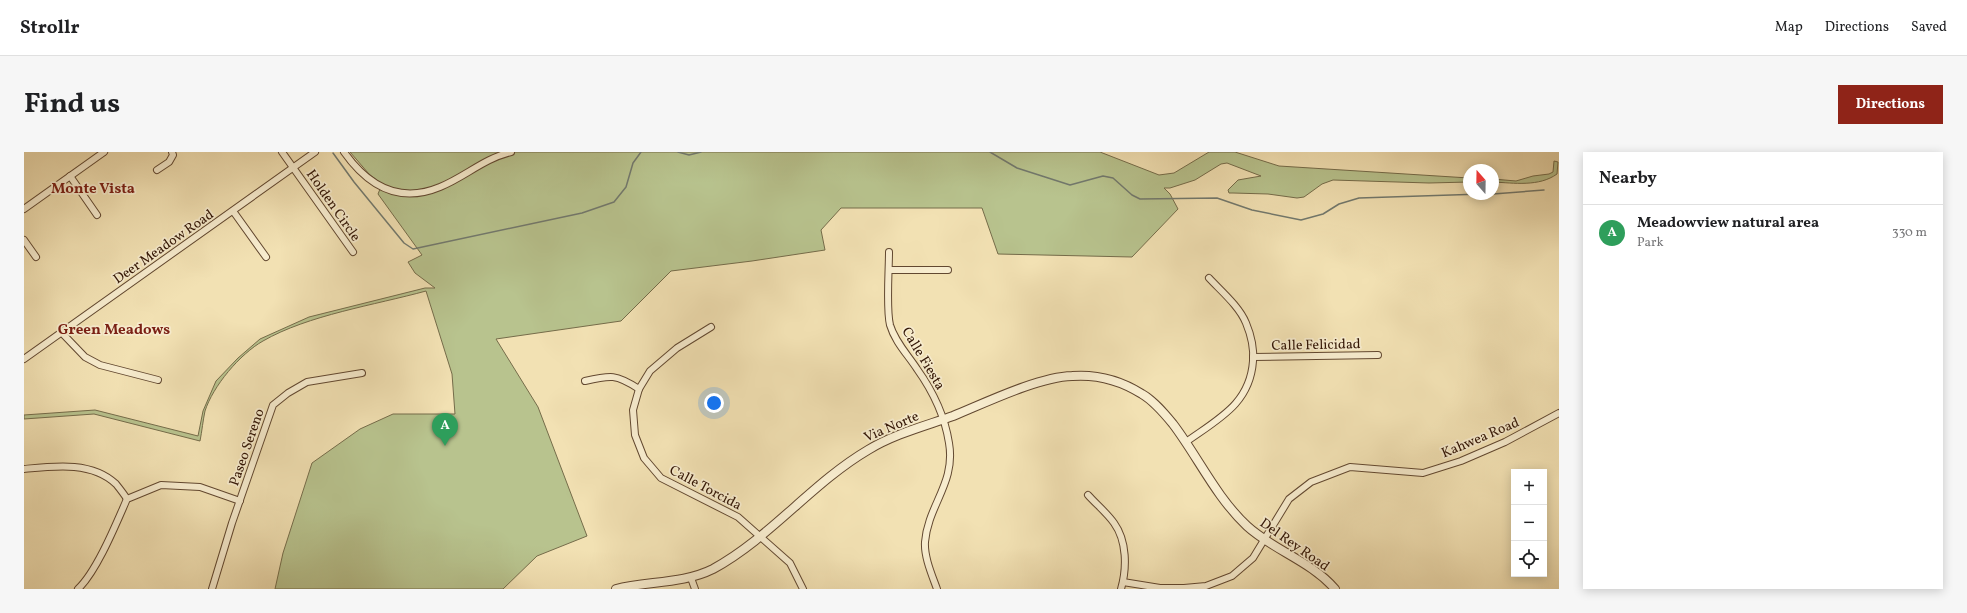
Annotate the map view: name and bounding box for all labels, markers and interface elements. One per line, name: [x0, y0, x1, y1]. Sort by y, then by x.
text: Strollr: [20, 15, 80, 41]
text: Map: [1775, 18, 1803, 37]
text: Directions: [1825, 18, 1889, 37]
text: Saved: [1911, 18, 1947, 37]
text: Find us: [24, 85, 120, 124]
button: Directions: [1838, 85, 1943, 124]
north arrow: [1463, 164, 1499, 200]
street label: Holden Circle: [301, 166, 365, 246]
text: Nearby: [1599, 167, 1657, 190]
district label: Monte Vista: [51, 179, 135, 200]
street label: Deer Meadow Road: [110, 205, 218, 289]
text: Meadowview natural area: [1637, 213, 1819, 234]
text: A: [1607, 224, 1617, 242]
text: 330 m: [1892, 224, 1927, 242]
text: Park: [1637, 234, 1664, 252]
district label: Green Meadows: [58, 320, 170, 341]
street label: Calle Fiesta: [897, 324, 949, 394]
street label: Calle Felicidad: [1271, 335, 1361, 356]
your location: [704, 393, 724, 413]
street label: Paseo Sereno: [225, 406, 270, 489]
street label: Via Norte: [861, 407, 922, 447]
pin: A: [432, 413, 458, 446]
street label: Kahwea Road: [1439, 413, 1523, 463]
street label: Calle Torcida: [666, 461, 745, 515]
map controls: [1511, 469, 1547, 577]
button: +: [1511, 469, 1547, 505]
button: −: [1511, 505, 1547, 541]
street label: Del Rey Road: [1255, 514, 1333, 576]
button: locate: [1511, 541, 1547, 577]

